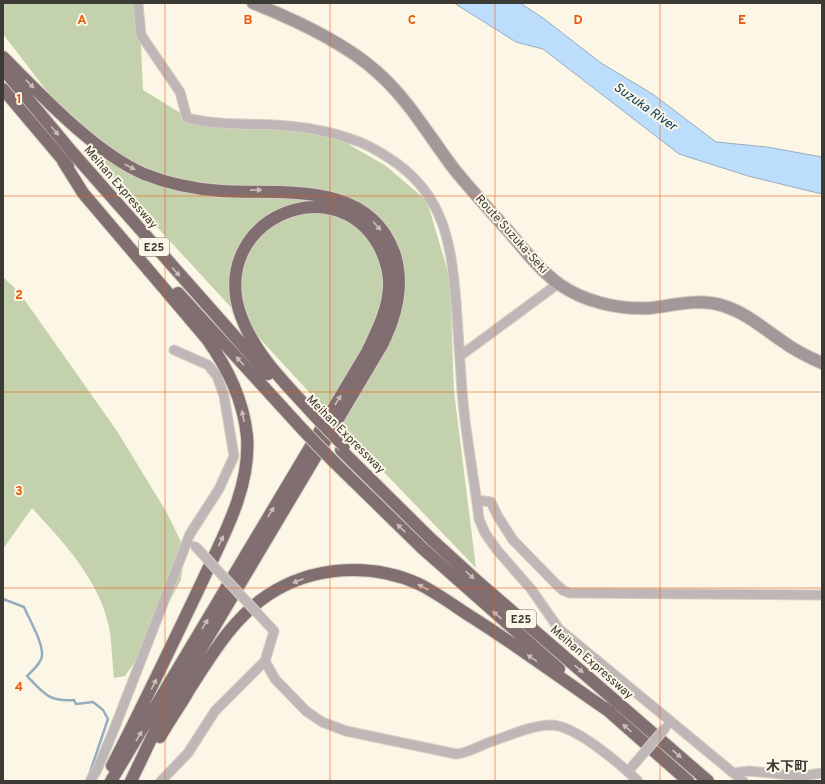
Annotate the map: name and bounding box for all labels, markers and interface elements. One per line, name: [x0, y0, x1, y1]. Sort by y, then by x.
text: A: [77, 13, 87, 29]
text: B: [244, 13, 253, 29]
text: C: [408, 13, 416, 29]
text: D: [573, 13, 583, 29]
text: E: [738, 13, 746, 29]
one-way arrow: [26, 79, 35, 89]
water label: Suzuka River: [610, 80, 680, 136]
text: 1: [16, 92, 22, 108]
one-way arrow: [50, 126, 59, 136]
street label: Meihan Expressway: [80, 143, 161, 233]
one-way arrow: [124, 164, 136, 170]
one-way arrow: [250, 187, 263, 193]
street label: Route Suzuka-Seki: [471, 192, 551, 278]
one-way arrow: [373, 220, 382, 231]
road number: E25: [139, 238, 169, 256]
one-way arrow: [172, 267, 181, 277]
text: 2: [15, 288, 23, 304]
one-way arrow: [235, 356, 244, 366]
street label: Meihan Expressway: [302, 392, 388, 478]
one-way arrow: [334, 394, 341, 406]
one-way arrow: [240, 410, 246, 422]
text: 3: [15, 484, 23, 500]
one-way arrow: [267, 506, 274, 518]
one-way arrow: [396, 523, 406, 533]
one-way arrow: [218, 535, 224, 547]
one-way arrow: [465, 570, 475, 579]
one-way arrow: [291, 578, 303, 584]
one-way arrow: [418, 583, 429, 590]
road number: E25: [506, 610, 536, 628]
one-way arrow: [492, 611, 503, 620]
one-way arrow: [201, 618, 208, 630]
street label: Meihan Expressway: [546, 622, 636, 703]
one-way arrow: [527, 654, 537, 662]
one-way arrow: [573, 664, 584, 673]
one-way arrow: [151, 678, 157, 690]
text: 4: [15, 680, 23, 696]
one-way arrow: [622, 723, 633, 732]
one-way arrow: [135, 730, 142, 742]
one-way arrow: [672, 749, 682, 759]
district label: 木下町: [766, 759, 808, 776]

